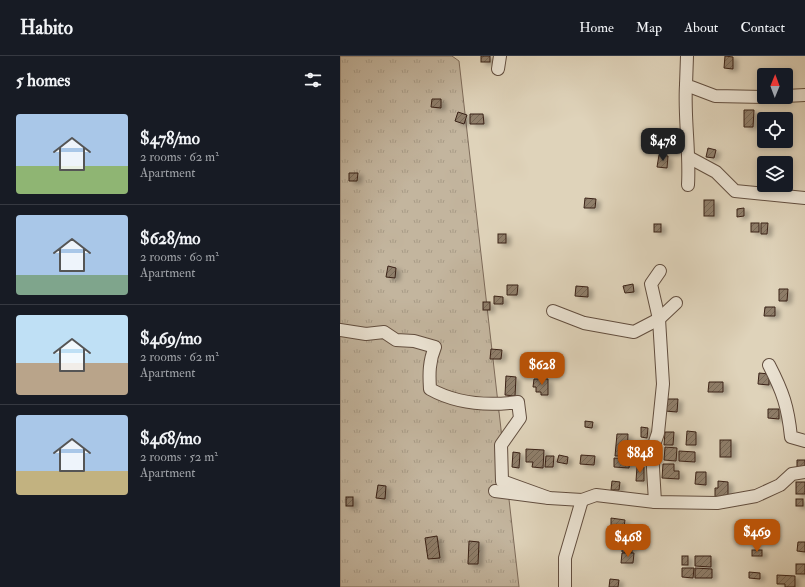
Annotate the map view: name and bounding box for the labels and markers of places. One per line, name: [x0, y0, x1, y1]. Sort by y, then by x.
pin: $478: [639, 128, 687, 162]
pin: $628: [518, 352, 566, 386]
pin: $848: [616, 440, 664, 474]
pin: $469: [733, 519, 781, 553]
pin: $468: [604, 524, 652, 558]

